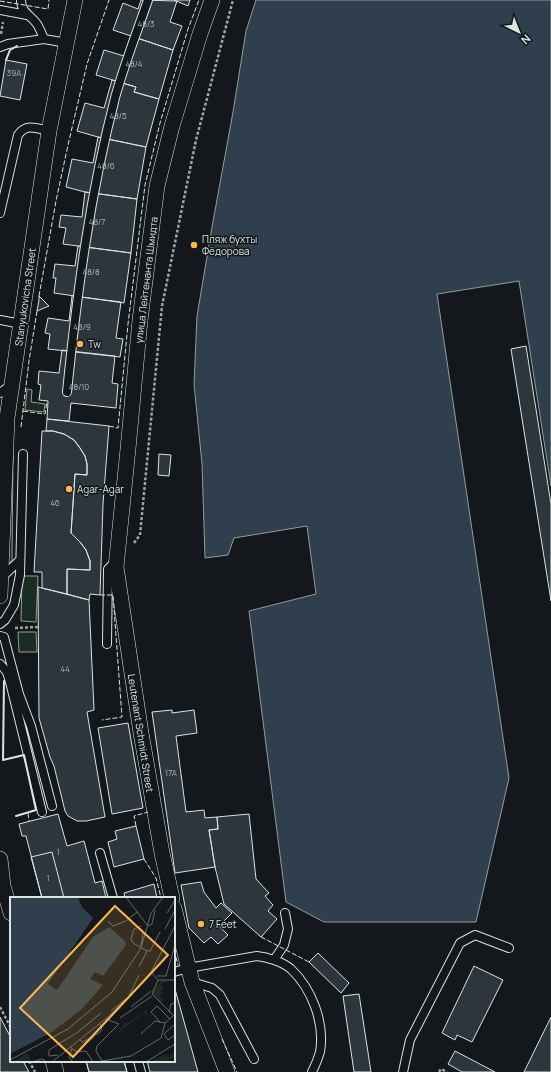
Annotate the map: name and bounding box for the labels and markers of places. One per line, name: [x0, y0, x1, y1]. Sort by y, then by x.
place label: Пляж бухты Фёдорова: [202, 232, 257, 258]
marker: Пляж бухты Фёдорова: [189, 240, 199, 250]
place label: Tw: [88, 337, 101, 351]
marker: Tw: [75, 339, 85, 349]
place label: Agar-Agar: [77, 482, 124, 496]
marker: Agar-Agar: [64, 484, 74, 494]
place label: 7 Feet: [209, 917, 237, 931]
marker: 7 Feet: [196, 919, 206, 929]

